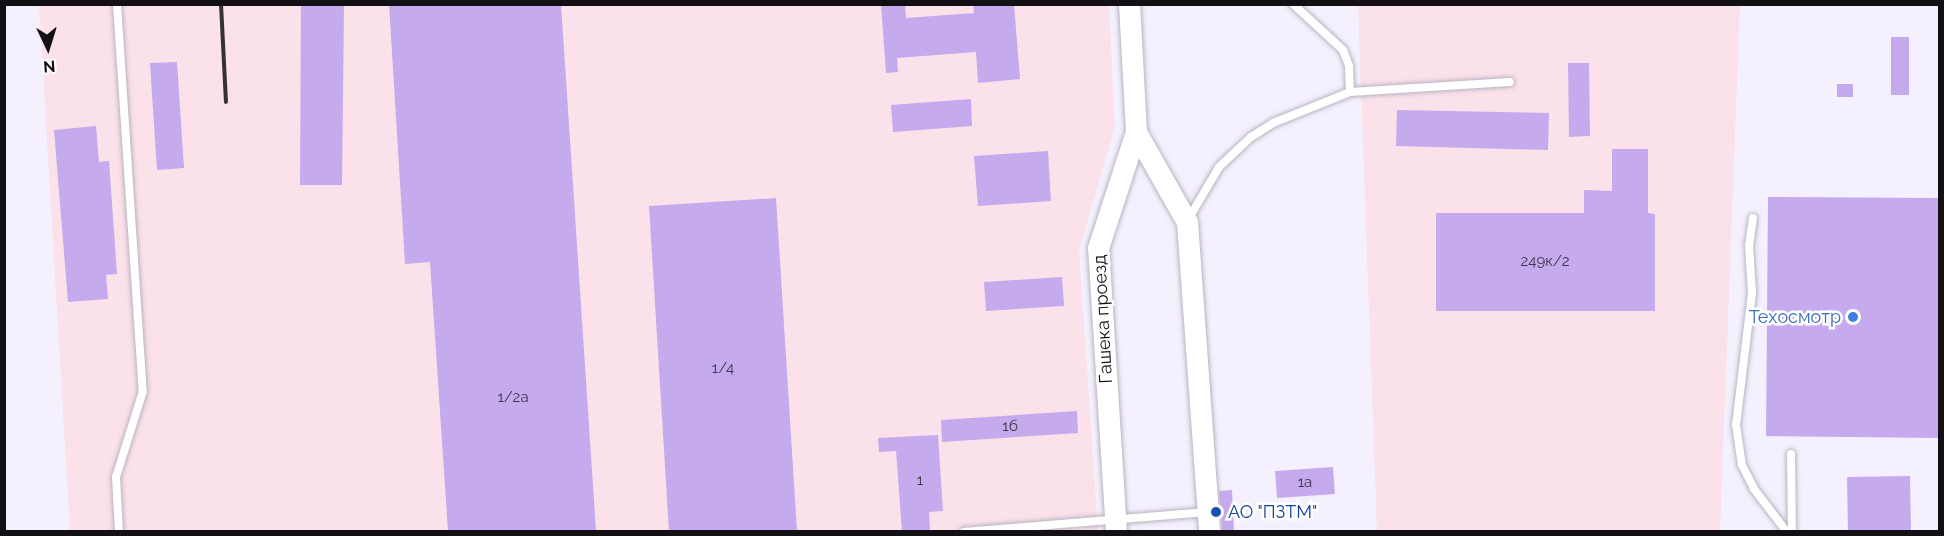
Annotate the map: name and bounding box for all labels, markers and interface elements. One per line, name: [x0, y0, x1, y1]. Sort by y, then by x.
north arrow: [18, 18, 78, 78]
text: N: [43, 57, 56, 76]
house number: 249к/2: [1520, 253, 1570, 271]
street label: Гашека проезд: [1089, 254, 1117, 384]
place label: Техосмотр: [1749, 306, 1841, 328]
marker: Техосмотр: [1846, 310, 1860, 324]
house number: 1/4: [712, 360, 734, 378]
house number: 1/2а: [497, 389, 529, 407]
house number: 1б: [1002, 418, 1018, 436]
house number: 1: [917, 472, 923, 490]
house number: 1а: [1298, 474, 1312, 492]
place label: АО "ПЗТМ": [1228, 501, 1318, 523]
marker: АО "ПЗТМ": [1209, 505, 1223, 519]

